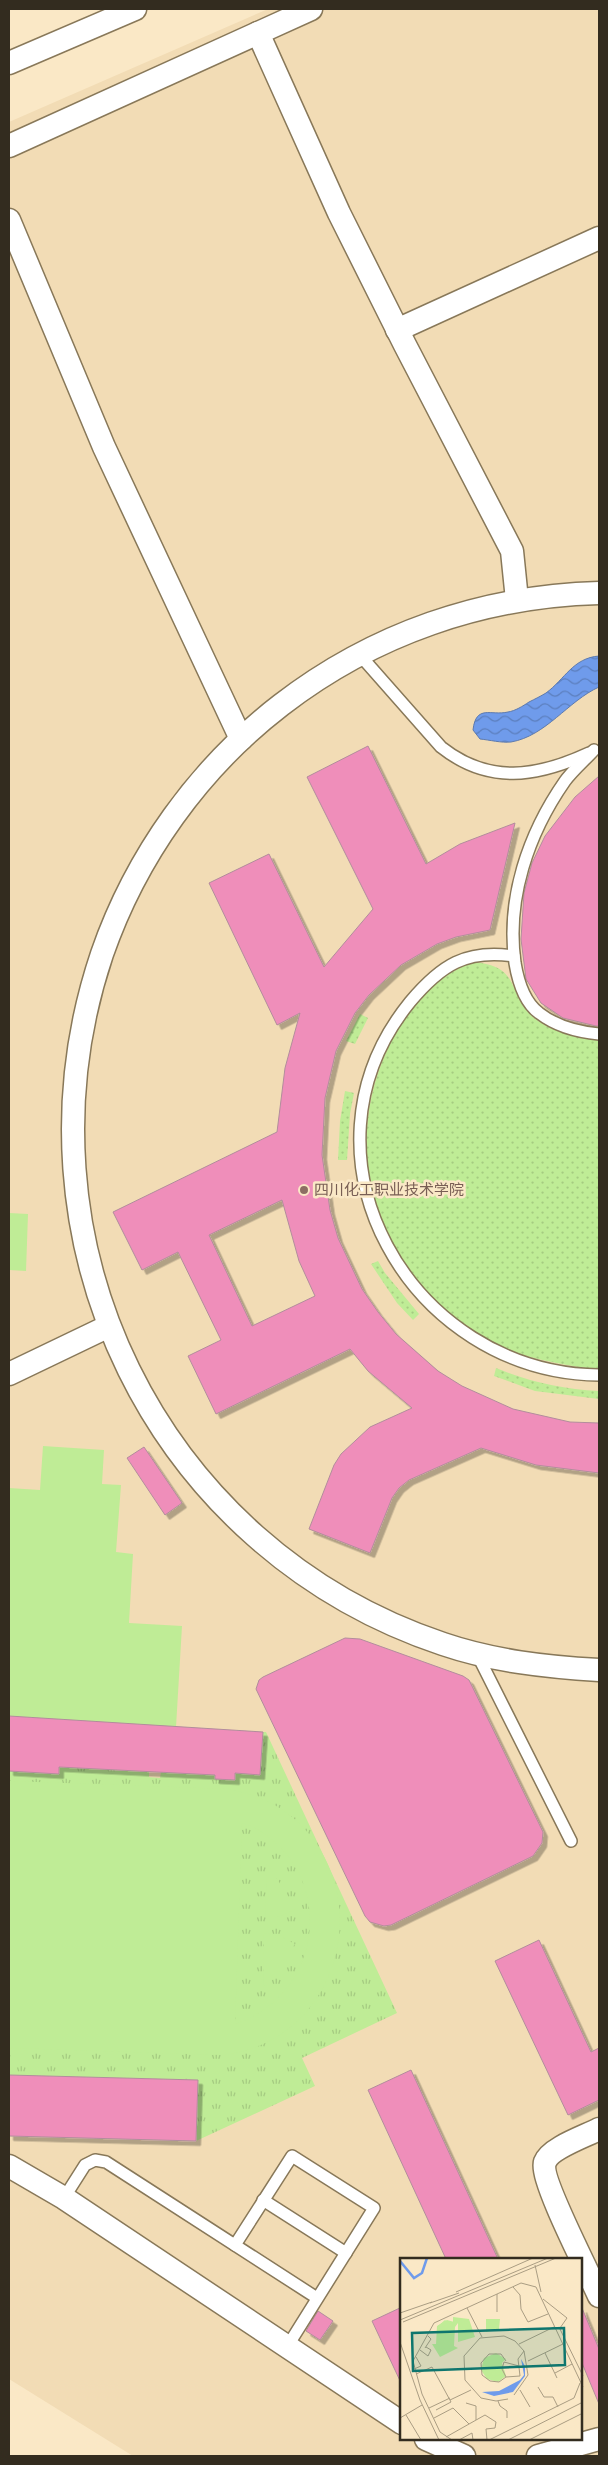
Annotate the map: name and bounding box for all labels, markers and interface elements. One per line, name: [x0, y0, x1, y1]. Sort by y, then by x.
place label: 四川化工职业技术学院: [314, 1179, 464, 1199]
marker: 四川化工职业技术学院: [298, 1184, 310, 1196]
inset map: [400, 2258, 583, 2440]

